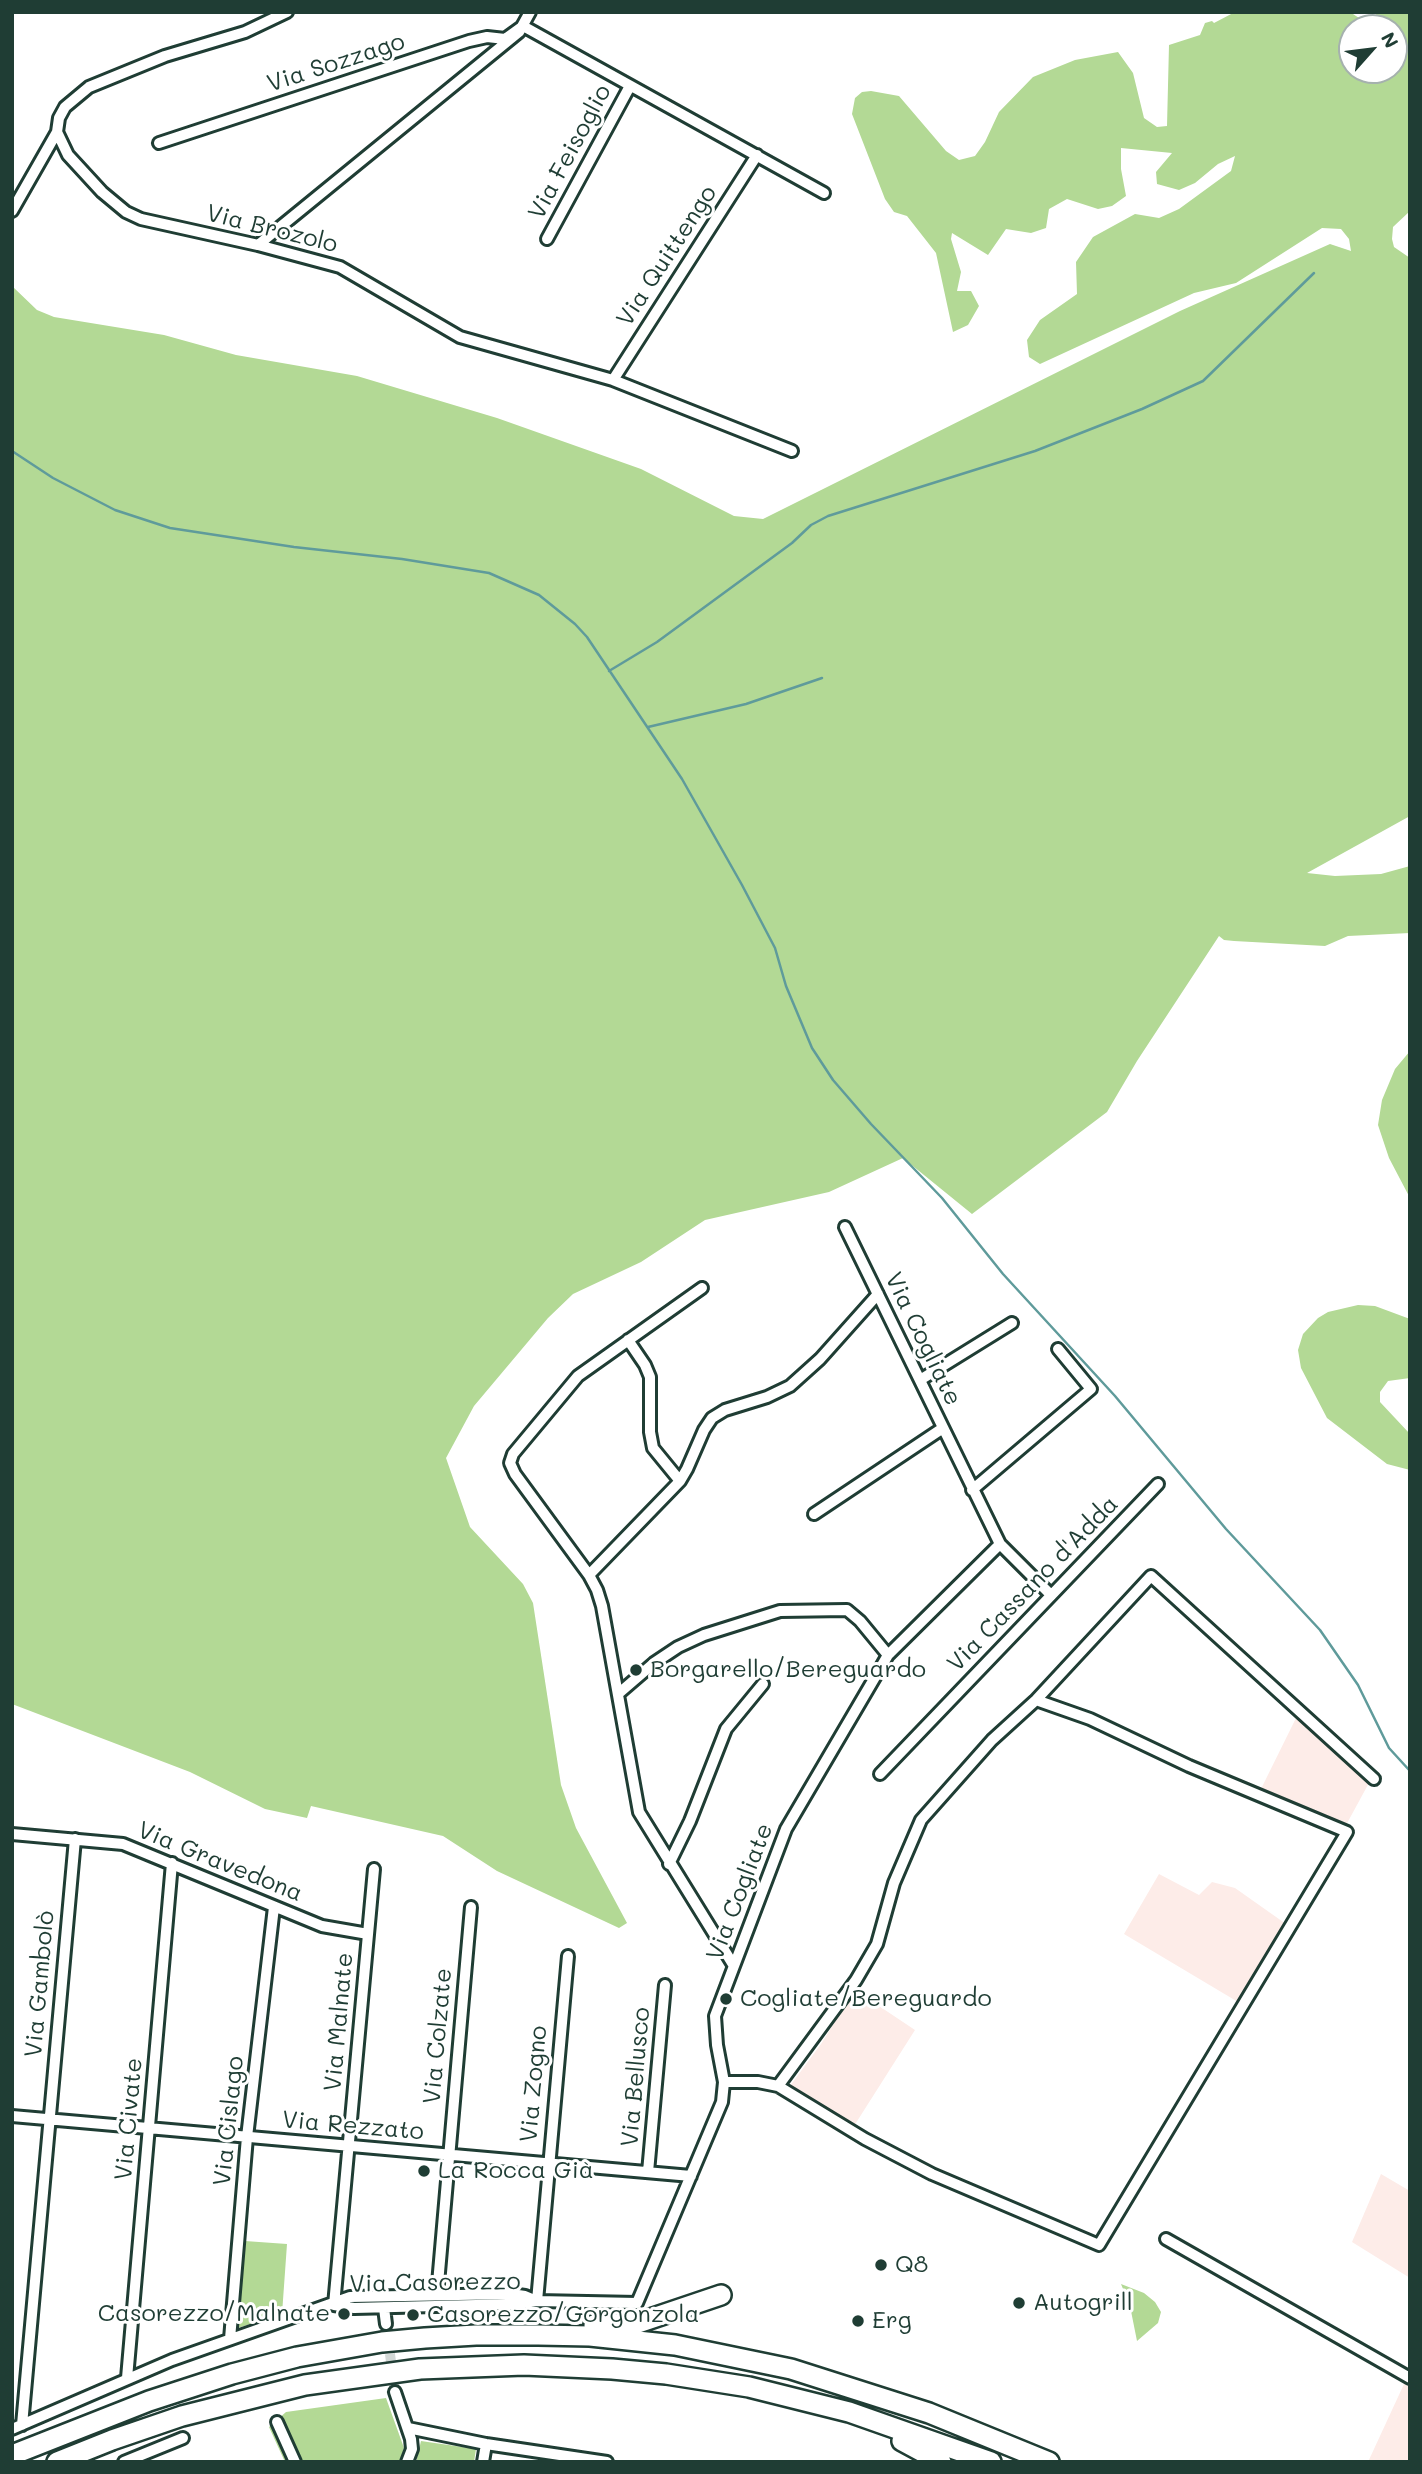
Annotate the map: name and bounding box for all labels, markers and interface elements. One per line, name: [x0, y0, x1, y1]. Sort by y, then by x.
north arrow: [1338, 14, 1408, 84]
street label: Via Sozzago: [264, 27, 408, 99]
text: N: [1376, 28, 1405, 52]
street label: Via Feisoglio: [522, 80, 618, 224]
street label: Via Quittengo: [611, 180, 723, 332]
street label: Via Brozolo: [203, 199, 341, 259]
street label: Via Cogliate: [878, 1268, 968, 1410]
street label: Via Cassano d'Adda: [942, 1490, 1124, 1678]
place label: Borgarello/Bereguardo: [650, 1656, 926, 1684]
marker: Borgarello/Bereguardo: [628, 1662, 644, 1678]
street label: Via Gravedona: [133, 1816, 307, 1908]
street label: Via Cogliate: [701, 1819, 779, 1965]
street label: Via Gambolò: [19, 1910, 61, 2058]
street label: Via Malnate: [319, 1951, 359, 2093]
street label: Via Colzate: [418, 1967, 458, 2105]
place label: Cogliate/Bereguardo: [740, 1985, 992, 2013]
marker: Cogliate/Bereguardo: [718, 1991, 734, 2007]
street label: Via Bellusco: [616, 2006, 656, 2148]
street label: Via Zogno: [515, 2024, 553, 2144]
street label: Via Cislago: [208, 2055, 250, 2187]
street label: Via Civate: [109, 2057, 149, 2181]
street label: Via Rezzato: [281, 2105, 425, 2147]
place label: La Rocca Già: [438, 2157, 594, 2185]
marker: La Rocca Già: [416, 2163, 432, 2179]
place label: Q8: [895, 2251, 928, 2279]
marker: Q8: [873, 2257, 889, 2273]
street label: Via Casorezzo: [349, 2267, 521, 2299]
place label: Autogrill: [1033, 2289, 1133, 2317]
marker: Autogrill: [1011, 2295, 1027, 2311]
place label: Casorezzo/Malnate: [98, 2300, 330, 2328]
place label: Casorezzo/Gorgonzola: [427, 2301, 699, 2329]
marker: Casorezzo/Malnate: [336, 2306, 352, 2322]
marker: Casorezzo/Gorgonzola: [405, 2307, 421, 2323]
place label: Erg: [872, 2307, 912, 2335]
marker: Erg: [850, 2313, 866, 2329]

